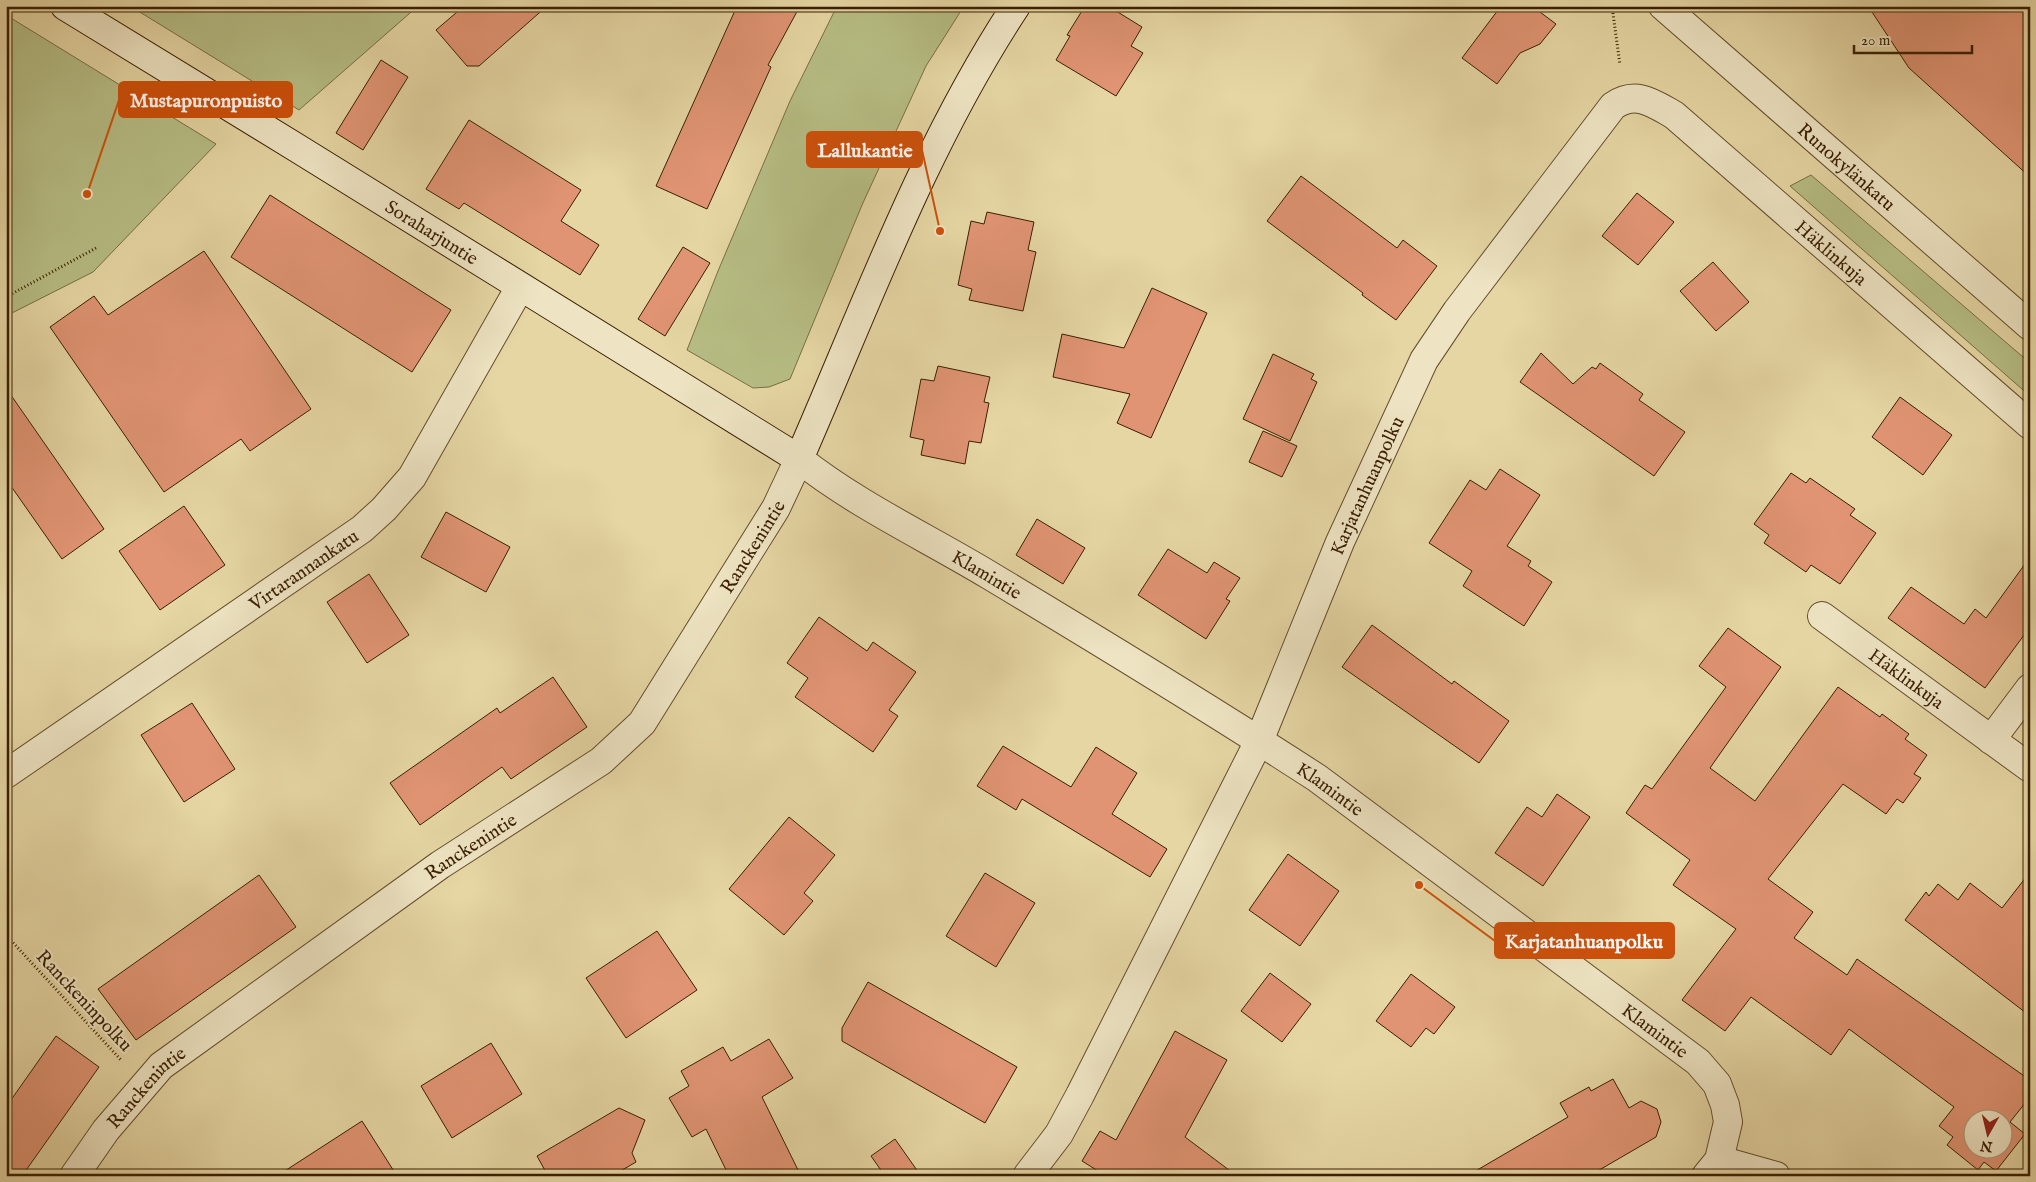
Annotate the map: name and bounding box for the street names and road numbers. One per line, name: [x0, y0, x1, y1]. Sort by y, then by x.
street label: Runokylänkatu: [1792, 119, 1900, 217]
street label: Soraharjuntie: [380, 196, 482, 271]
street label: Häklinkuja: [1789, 216, 1872, 292]
street label: Karjatanhuanpolku: [1326, 413, 1410, 559]
street label: Ranckenintie: [716, 497, 792, 598]
street label: Virtarannankatu: [244, 525, 364, 618]
street label: Klamintie: [947, 546, 1026, 606]
street label: Häklinkuja: [1863, 644, 1949, 716]
street label: Klamintie: [1291, 758, 1368, 823]
street label: Ranckenintie: [420, 809, 522, 886]
street label: Ranckeninpolku: [30, 945, 137, 1057]
street label: Klamintie: [1616, 999, 1693, 1065]
street label: Ranckenintie: [103, 1042, 191, 1134]

